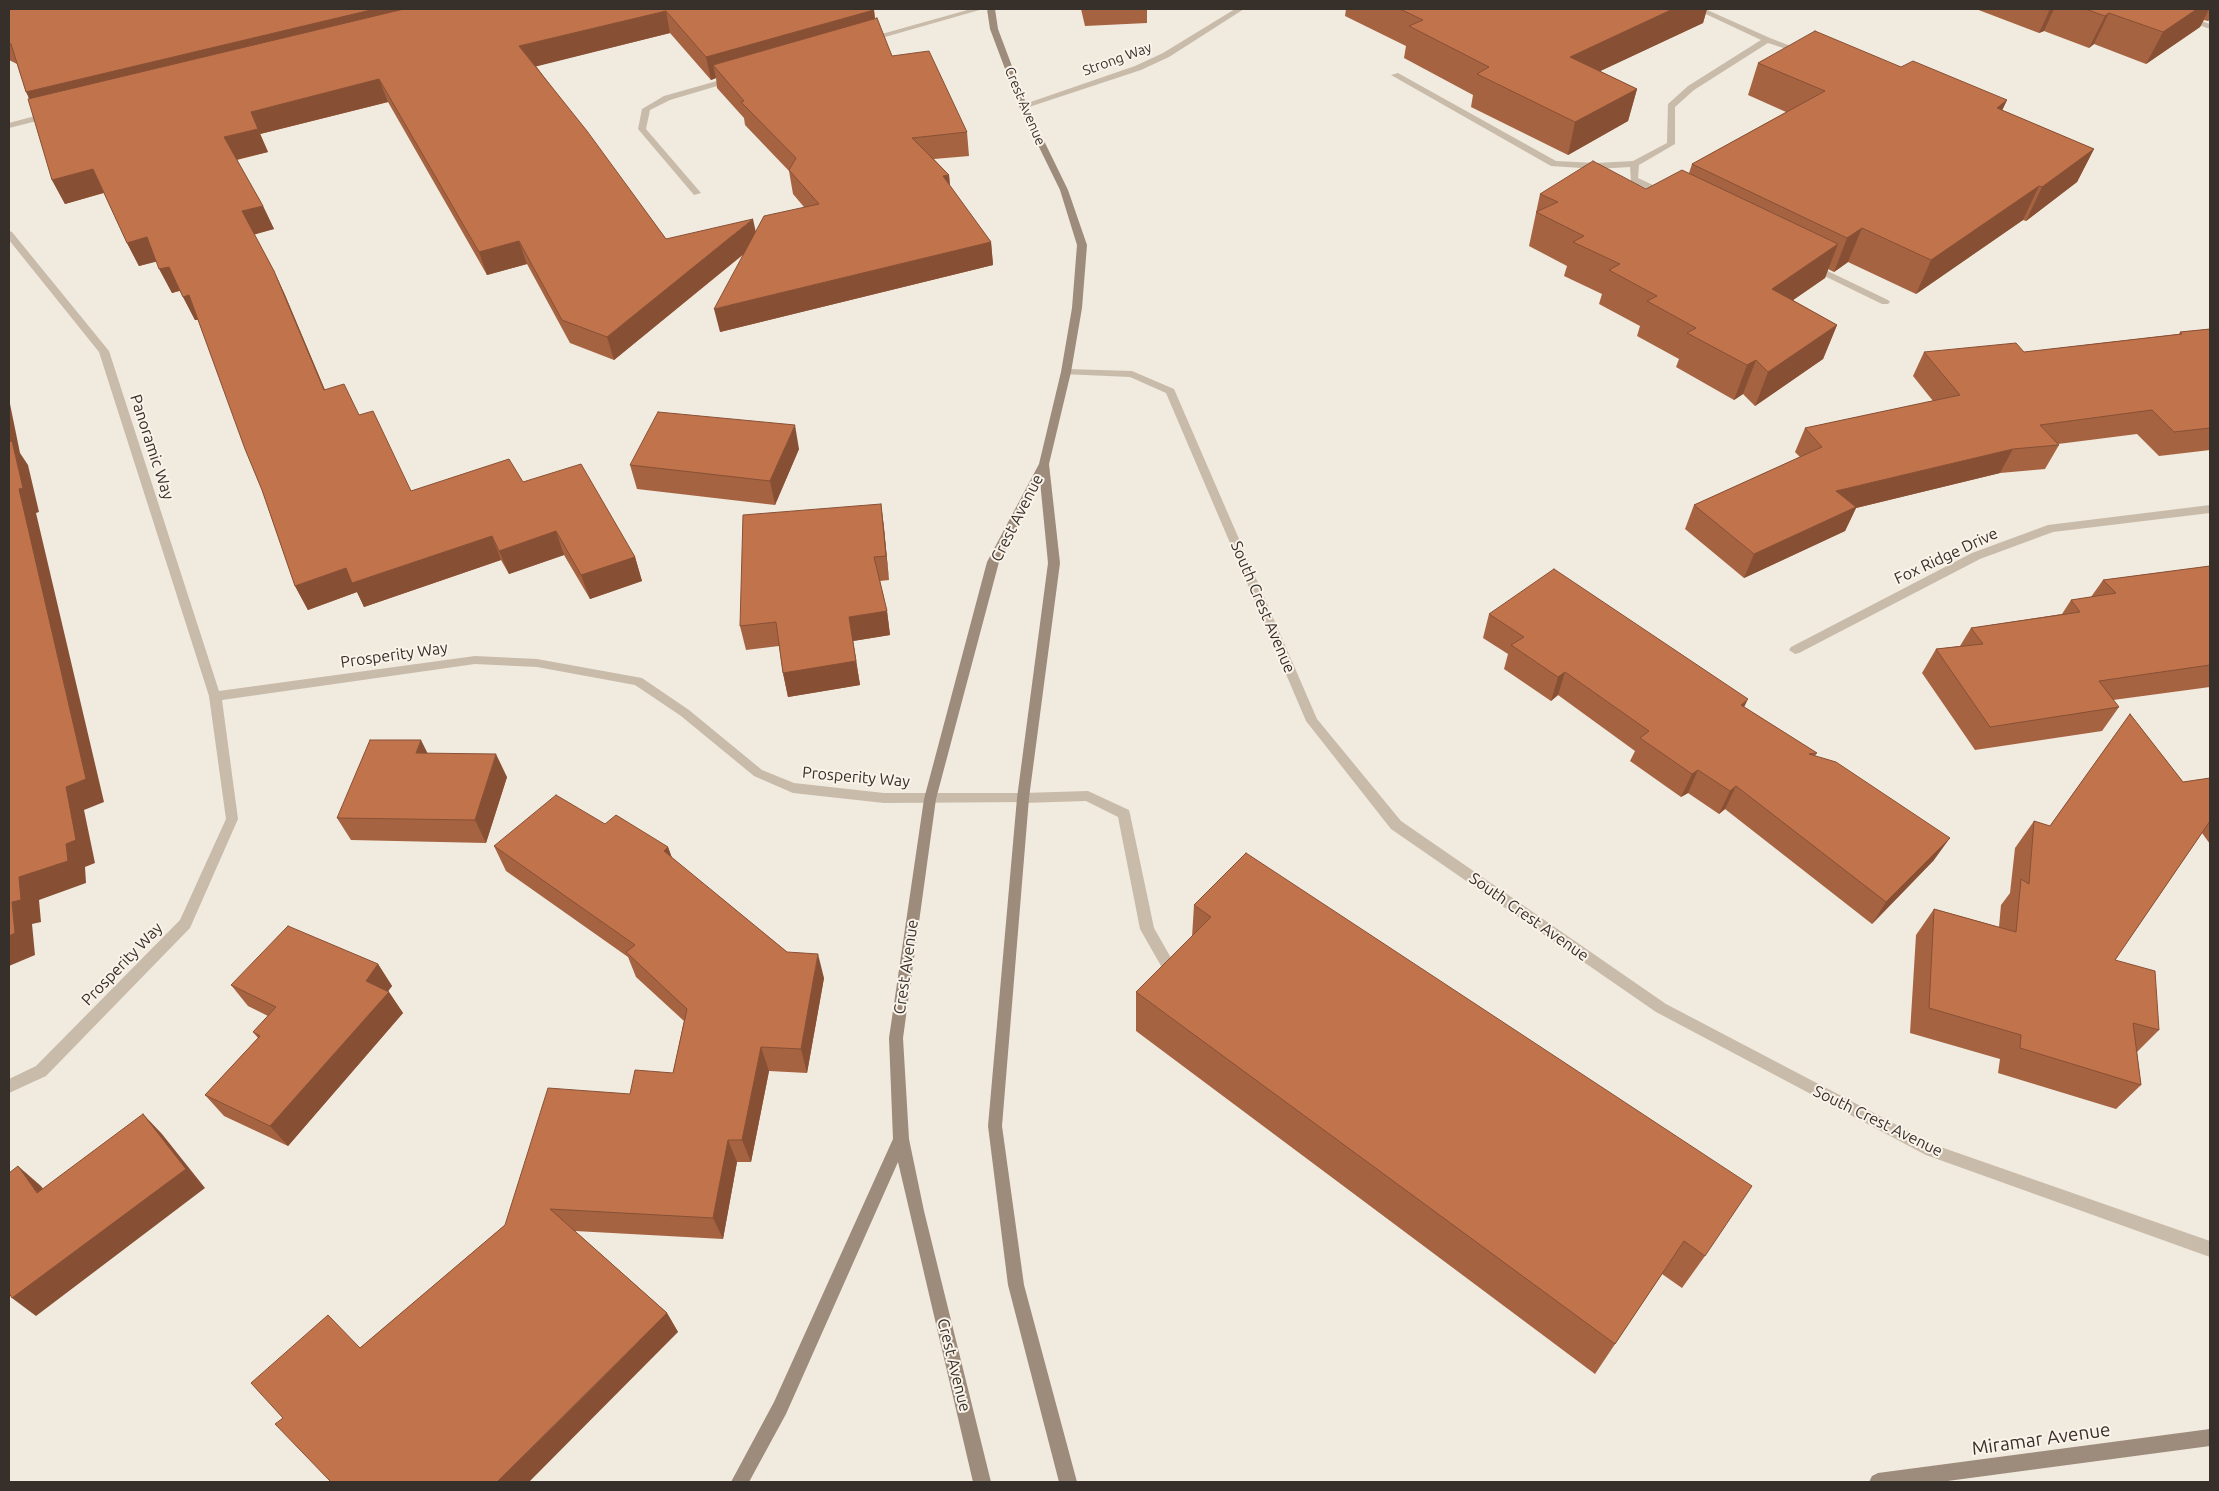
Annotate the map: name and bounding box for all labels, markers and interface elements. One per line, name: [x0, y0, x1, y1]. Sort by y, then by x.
street label: Strong Way: [1080, 39, 1154, 79]
street label: Crest Avenue: [1001, 64, 1049, 148]
street label: Panoramic Way: [126, 392, 178, 502]
street label: Crest Avenue: [987, 471, 1047, 565]
street label: Fox Ridge Drive: [1891, 524, 2001, 588]
street label: South Crest Avenue: [1227, 538, 1299, 676]
street label: Prosperity Way: [339, 638, 449, 672]
street label: Prosperity Way: [801, 763, 911, 791]
street label: South Crest Avenue: [1466, 869, 1592, 965]
street label: Prosperity Way: [78, 918, 166, 1010]
street label: Crest Avenue: [890, 918, 922, 1016]
street label: South Crest Avenue: [1810, 1081, 1946, 1161]
street label: Crest Avenue: [933, 1316, 975, 1414]
street label: Miramar Avenue: [1970, 1418, 2112, 1460]

